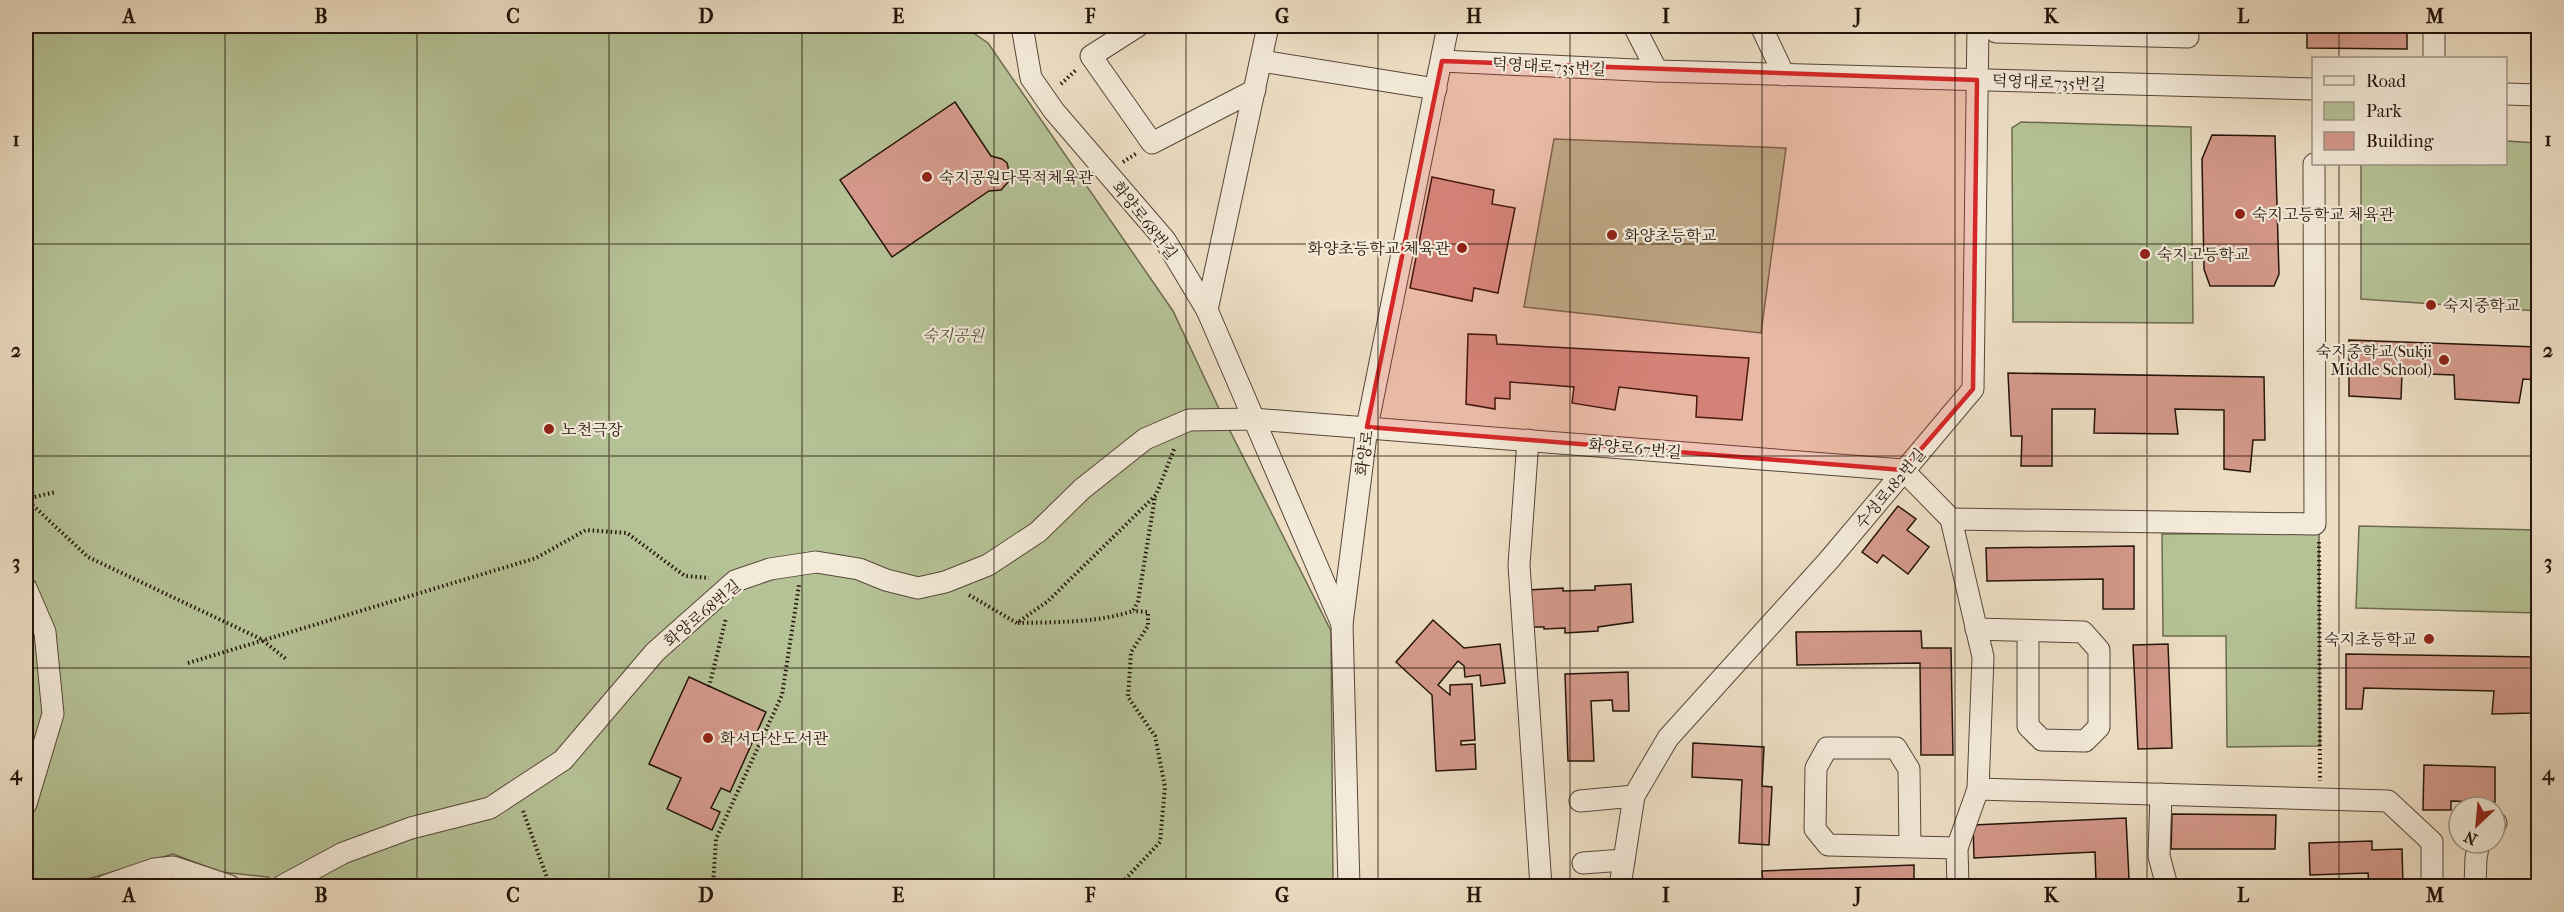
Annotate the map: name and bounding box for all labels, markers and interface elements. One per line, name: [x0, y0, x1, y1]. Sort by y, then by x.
text: A: [121, 5, 137, 28]
text: B: [314, 5, 328, 28]
text: C: [506, 5, 520, 28]
text: D: [698, 5, 714, 28]
text: E: [892, 5, 904, 28]
text: F: [1084, 5, 1096, 28]
text: G: [1275, 5, 1289, 28]
text: H: [1466, 5, 1482, 28]
text: I: [1662, 5, 1670, 28]
text: J: [1852, 5, 1862, 28]
text: K: [2044, 5, 2060, 28]
text: L: [2237, 5, 2250, 28]
text: M: [2425, 5, 2445, 28]
street label: 덕영대로735번길: [1492, 54, 1606, 79]
legend: [2312, 57, 2507, 165]
street label: 덕영대로735번길: [1992, 71, 2106, 94]
text: Road: [2366, 71, 2406, 92]
text: Park: [2366, 101, 2403, 122]
text: 1: [12, 128, 20, 151]
text: 1: [2544, 128, 2552, 151]
text: Building: [2366, 131, 2434, 152]
place label: 숙지공원다목적체육관: [939, 168, 1094, 187]
marker: 숙지공원다목적체육관: [920, 170, 934, 184]
street label: 화양로68번길: [1108, 177, 1181, 263]
place label: 숙지고등학교 체육관: [2252, 205, 2395, 224]
marker: 숙지고등학교 체육관: [2233, 207, 2247, 221]
place label: 화양초등학교: [1624, 226, 1717, 245]
marker: 화양초등학교: [1605, 228, 1619, 242]
place label: 화양초등학교 체육관: [1307, 239, 1451, 258]
marker: 화양초등학교 체육관: [1455, 241, 1469, 255]
place label: 숙지고등학교: [2157, 245, 2250, 264]
marker: 숙지고등학교: [2138, 247, 2152, 261]
place label: 숙지중학교: [2443, 296, 2520, 315]
marker: 숙지중학교: [2424, 298, 2438, 312]
park label: 숙지공원: [922, 326, 985, 345]
text: 2: [11, 339, 21, 362]
text: 2: [2543, 339, 2553, 362]
place label: 숙지중학교(Sukji Middle School): [2316, 342, 2432, 379]
marker: 숙지중학교(Sukji Middle School): [2437, 353, 2451, 367]
place label: 노천극장: [561, 420, 623, 439]
marker: 노천극장: [542, 422, 556, 436]
street label: 화양로: [1352, 428, 1377, 477]
street label: 화양로67번길: [1588, 435, 1682, 462]
street label: 수성로182번길: [1851, 444, 1930, 532]
text: 3: [12, 551, 20, 574]
text: 3: [2544, 551, 2552, 574]
street label: 화양로68번길: [660, 576, 744, 651]
place label: 숙지초등학교: [2324, 630, 2417, 649]
marker: 숙지초등학교: [2422, 632, 2436, 646]
place label: 화서다산도서관: [720, 729, 829, 748]
marker: 화서다산도서관: [701, 731, 715, 745]
text: 4: [9, 762, 23, 786]
text: 4: [2541, 762, 2555, 786]
north arrow: [2447, 795, 2507, 855]
text: N: [2460, 826, 2480, 849]
text: A: [121, 884, 137, 907]
text: B: [314, 884, 328, 907]
text: C: [506, 884, 520, 907]
text: D: [698, 884, 714, 907]
text: E: [892, 884, 904, 907]
text: F: [1084, 884, 1096, 907]
text: G: [1275, 884, 1289, 907]
text: H: [1466, 884, 1482, 907]
text: I: [1662, 884, 1670, 907]
text: J: [1852, 884, 1862, 907]
text: K: [2044, 884, 2060, 907]
text: L: [2237, 884, 2250, 907]
text: M: [2425, 884, 2445, 907]

